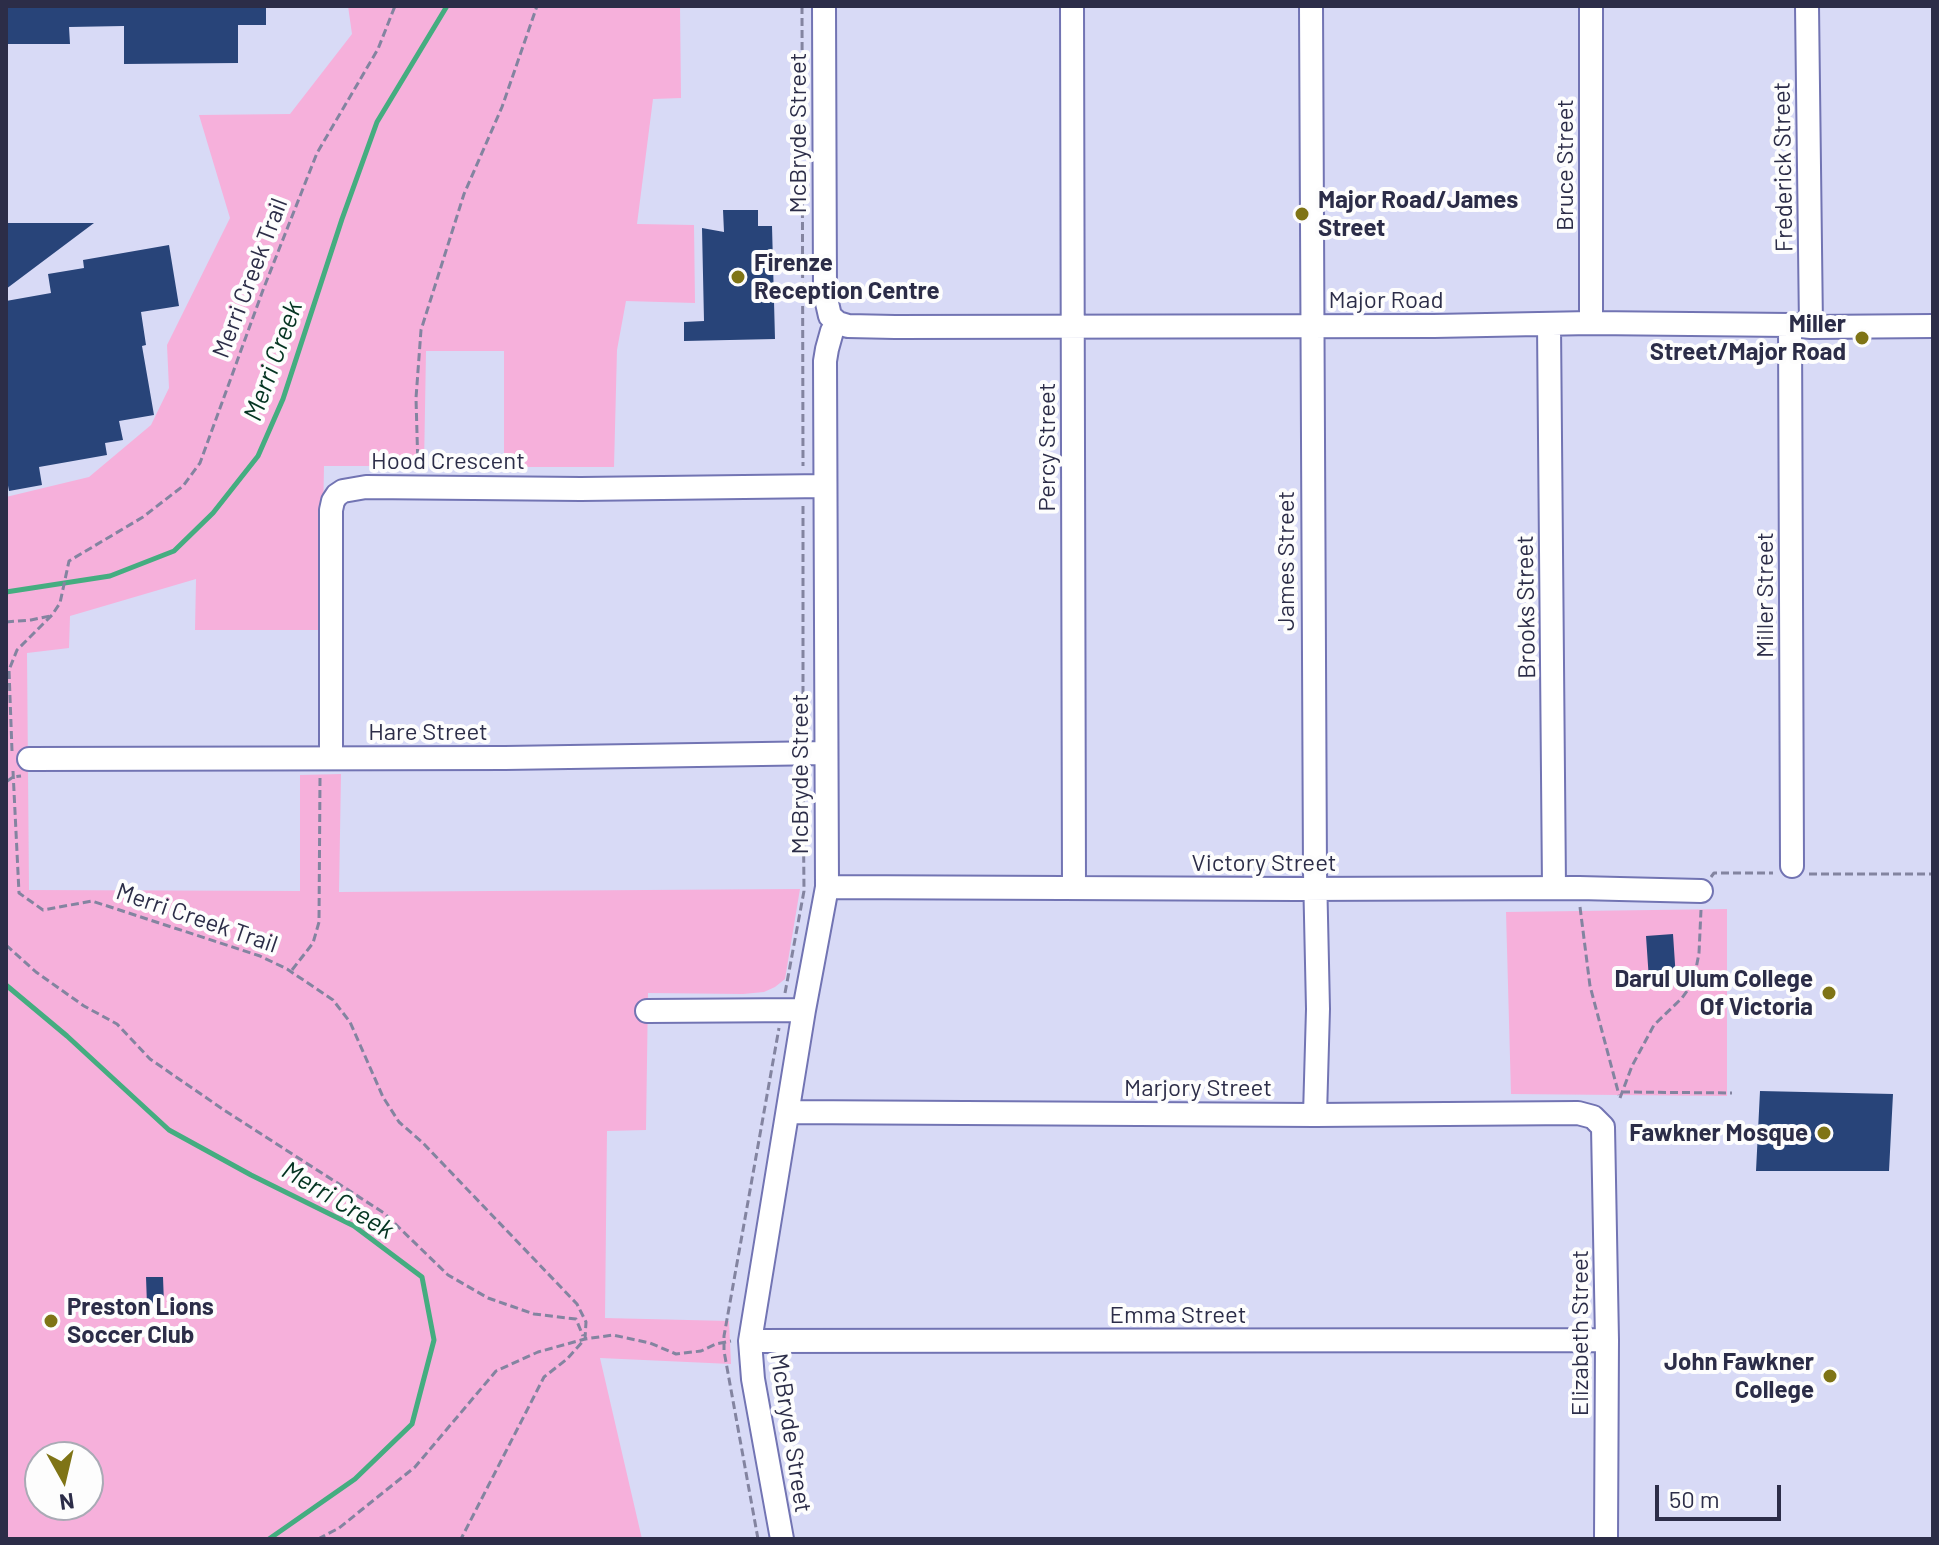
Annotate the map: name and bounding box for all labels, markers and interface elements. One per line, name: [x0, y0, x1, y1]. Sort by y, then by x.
street label: McBryde Street: [784, 53, 812, 213]
street label: Frederick Street: [1767, 82, 1799, 252]
street label: Bruce Street: [1551, 99, 1579, 231]
place label: Major Road/James Street: [1318, 186, 1518, 242]
street label: Merri Creek Trail: [206, 194, 294, 362]
marker: Major Road/James Street: [1293, 205, 1311, 223]
place label: Firenze Reception Centre: [754, 249, 940, 305]
marker: Firenze Reception Centre: [729, 268, 747, 286]
street label: Major Road: [1329, 286, 1443, 314]
water label: Merri Creek: [237, 297, 309, 425]
place label: Miller Street/Major Road: [1650, 310, 1846, 366]
marker: Miller Street/Major Road: [1853, 329, 1871, 347]
street label: Percy Street: [1033, 383, 1061, 511]
street label: Hood Crescent: [371, 447, 525, 475]
street label: James Street: [1272, 491, 1300, 631]
street label: Miller Street: [1751, 532, 1779, 658]
street label: Brooks Street: [1510, 535, 1542, 679]
street label: McBryde Street: [786, 694, 814, 854]
street label: Hare Street: [368, 718, 488, 746]
street label: Victory Street: [1192, 849, 1336, 877]
street label: Merri Creek Trail: [112, 877, 282, 959]
place label: Darul Ulum College Of Victoria: [1615, 965, 1813, 1021]
marker: Darul Ulum College Of Victoria: [1820, 984, 1838, 1002]
street label: Marjory Street: [1124, 1074, 1272, 1102]
place label: Fawkner Mosque: [1629, 1119, 1808, 1147]
marker: Fawkner Mosque: [1815, 1124, 1833, 1142]
water label: Merri Creek: [276, 1154, 400, 1246]
street label: Elizabeth Street: [1566, 1250, 1594, 1416]
place label: Preston Lions Soccer Club: [67, 1293, 214, 1349]
street label: Emma Street: [1110, 1301, 1246, 1329]
marker: Preston Lions Soccer Club: [42, 1312, 60, 1330]
place label: John Fawkner College: [1664, 1348, 1814, 1404]
street label: McBryde Street: [764, 1351, 818, 1515]
marker: John Fawkner College: [1821, 1367, 1839, 1385]
north arrow: [24, 1441, 104, 1521]
scale bar: [1659, 1469, 1785, 1519]
text: 50 m: [1669, 1484, 1720, 1513]
text: N: [58, 1489, 76, 1517]

